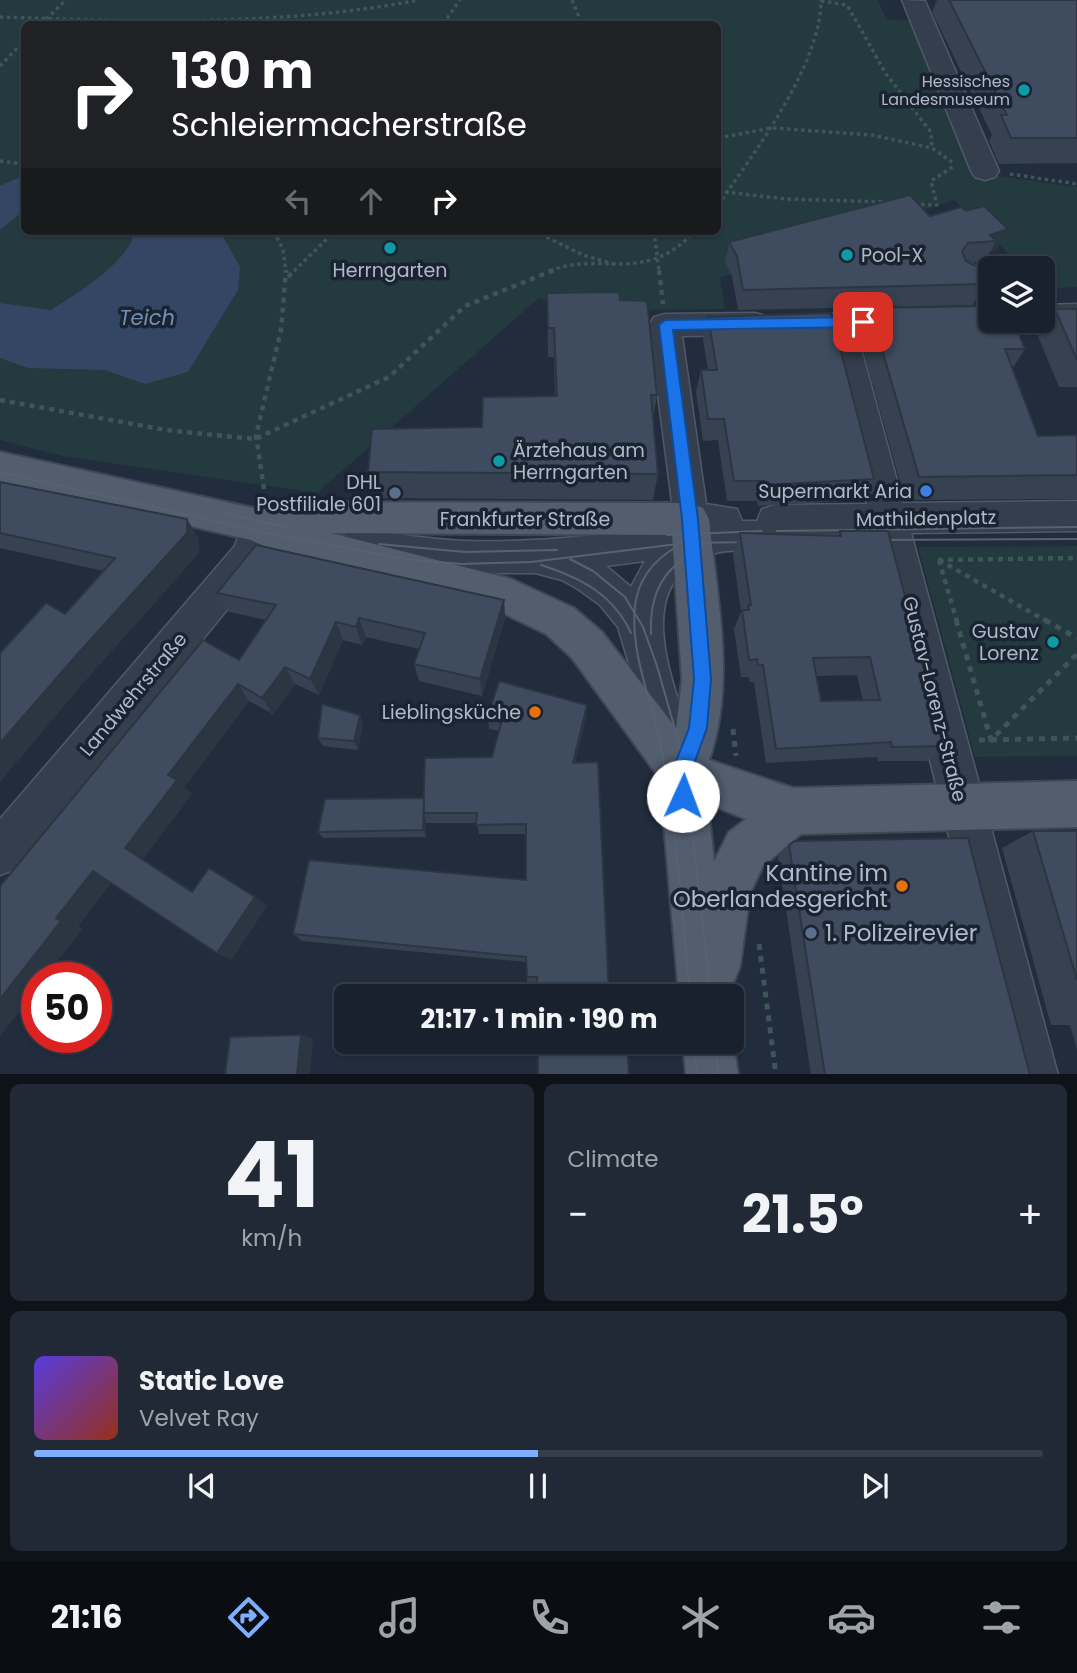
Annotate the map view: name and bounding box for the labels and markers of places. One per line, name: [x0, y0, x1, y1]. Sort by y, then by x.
place label: Hessisches Landesmuseum: [881, 70, 1010, 111]
marker: Hessisches Landesmuseum: [1016, 82, 1032, 98]
marker: Herrngarten: [382, 240, 398, 256]
place label: Pool-X: [861, 242, 923, 269]
marker: Pool-X: [839, 247, 855, 263]
place label: Herrngarten: [333, 257, 447, 284]
pin: [833, 292, 893, 352]
place label: Ärztehaus am Herrngarten: [513, 437, 645, 486]
marker: Ärztehaus am Herrngarten: [491, 453, 507, 469]
place label: DHL Postfiliale 601: [256, 469, 381, 518]
place label: Supermarkt Aria: [758, 478, 912, 505]
marker: Supermarkt Aria: [918, 483, 934, 499]
marker: DHL Postfiliale 601: [387, 485, 403, 501]
place label: Gustav Lorenz: [972, 618, 1039, 667]
marker: Gustav Lorenz: [1045, 634, 1061, 650]
place label: Lieblingsküche: [382, 699, 521, 726]
marker: Lieblingsküche: [527, 704, 543, 720]
place label: Kantine im Oberlandesgericht: [673, 857, 888, 915]
marker: Kantine im Oberlandesgericht: [894, 878, 910, 894]
place label: 1. Polizeirevier: [825, 917, 977, 949]
marker: 1. Polizeirevier: [803, 925, 819, 941]

